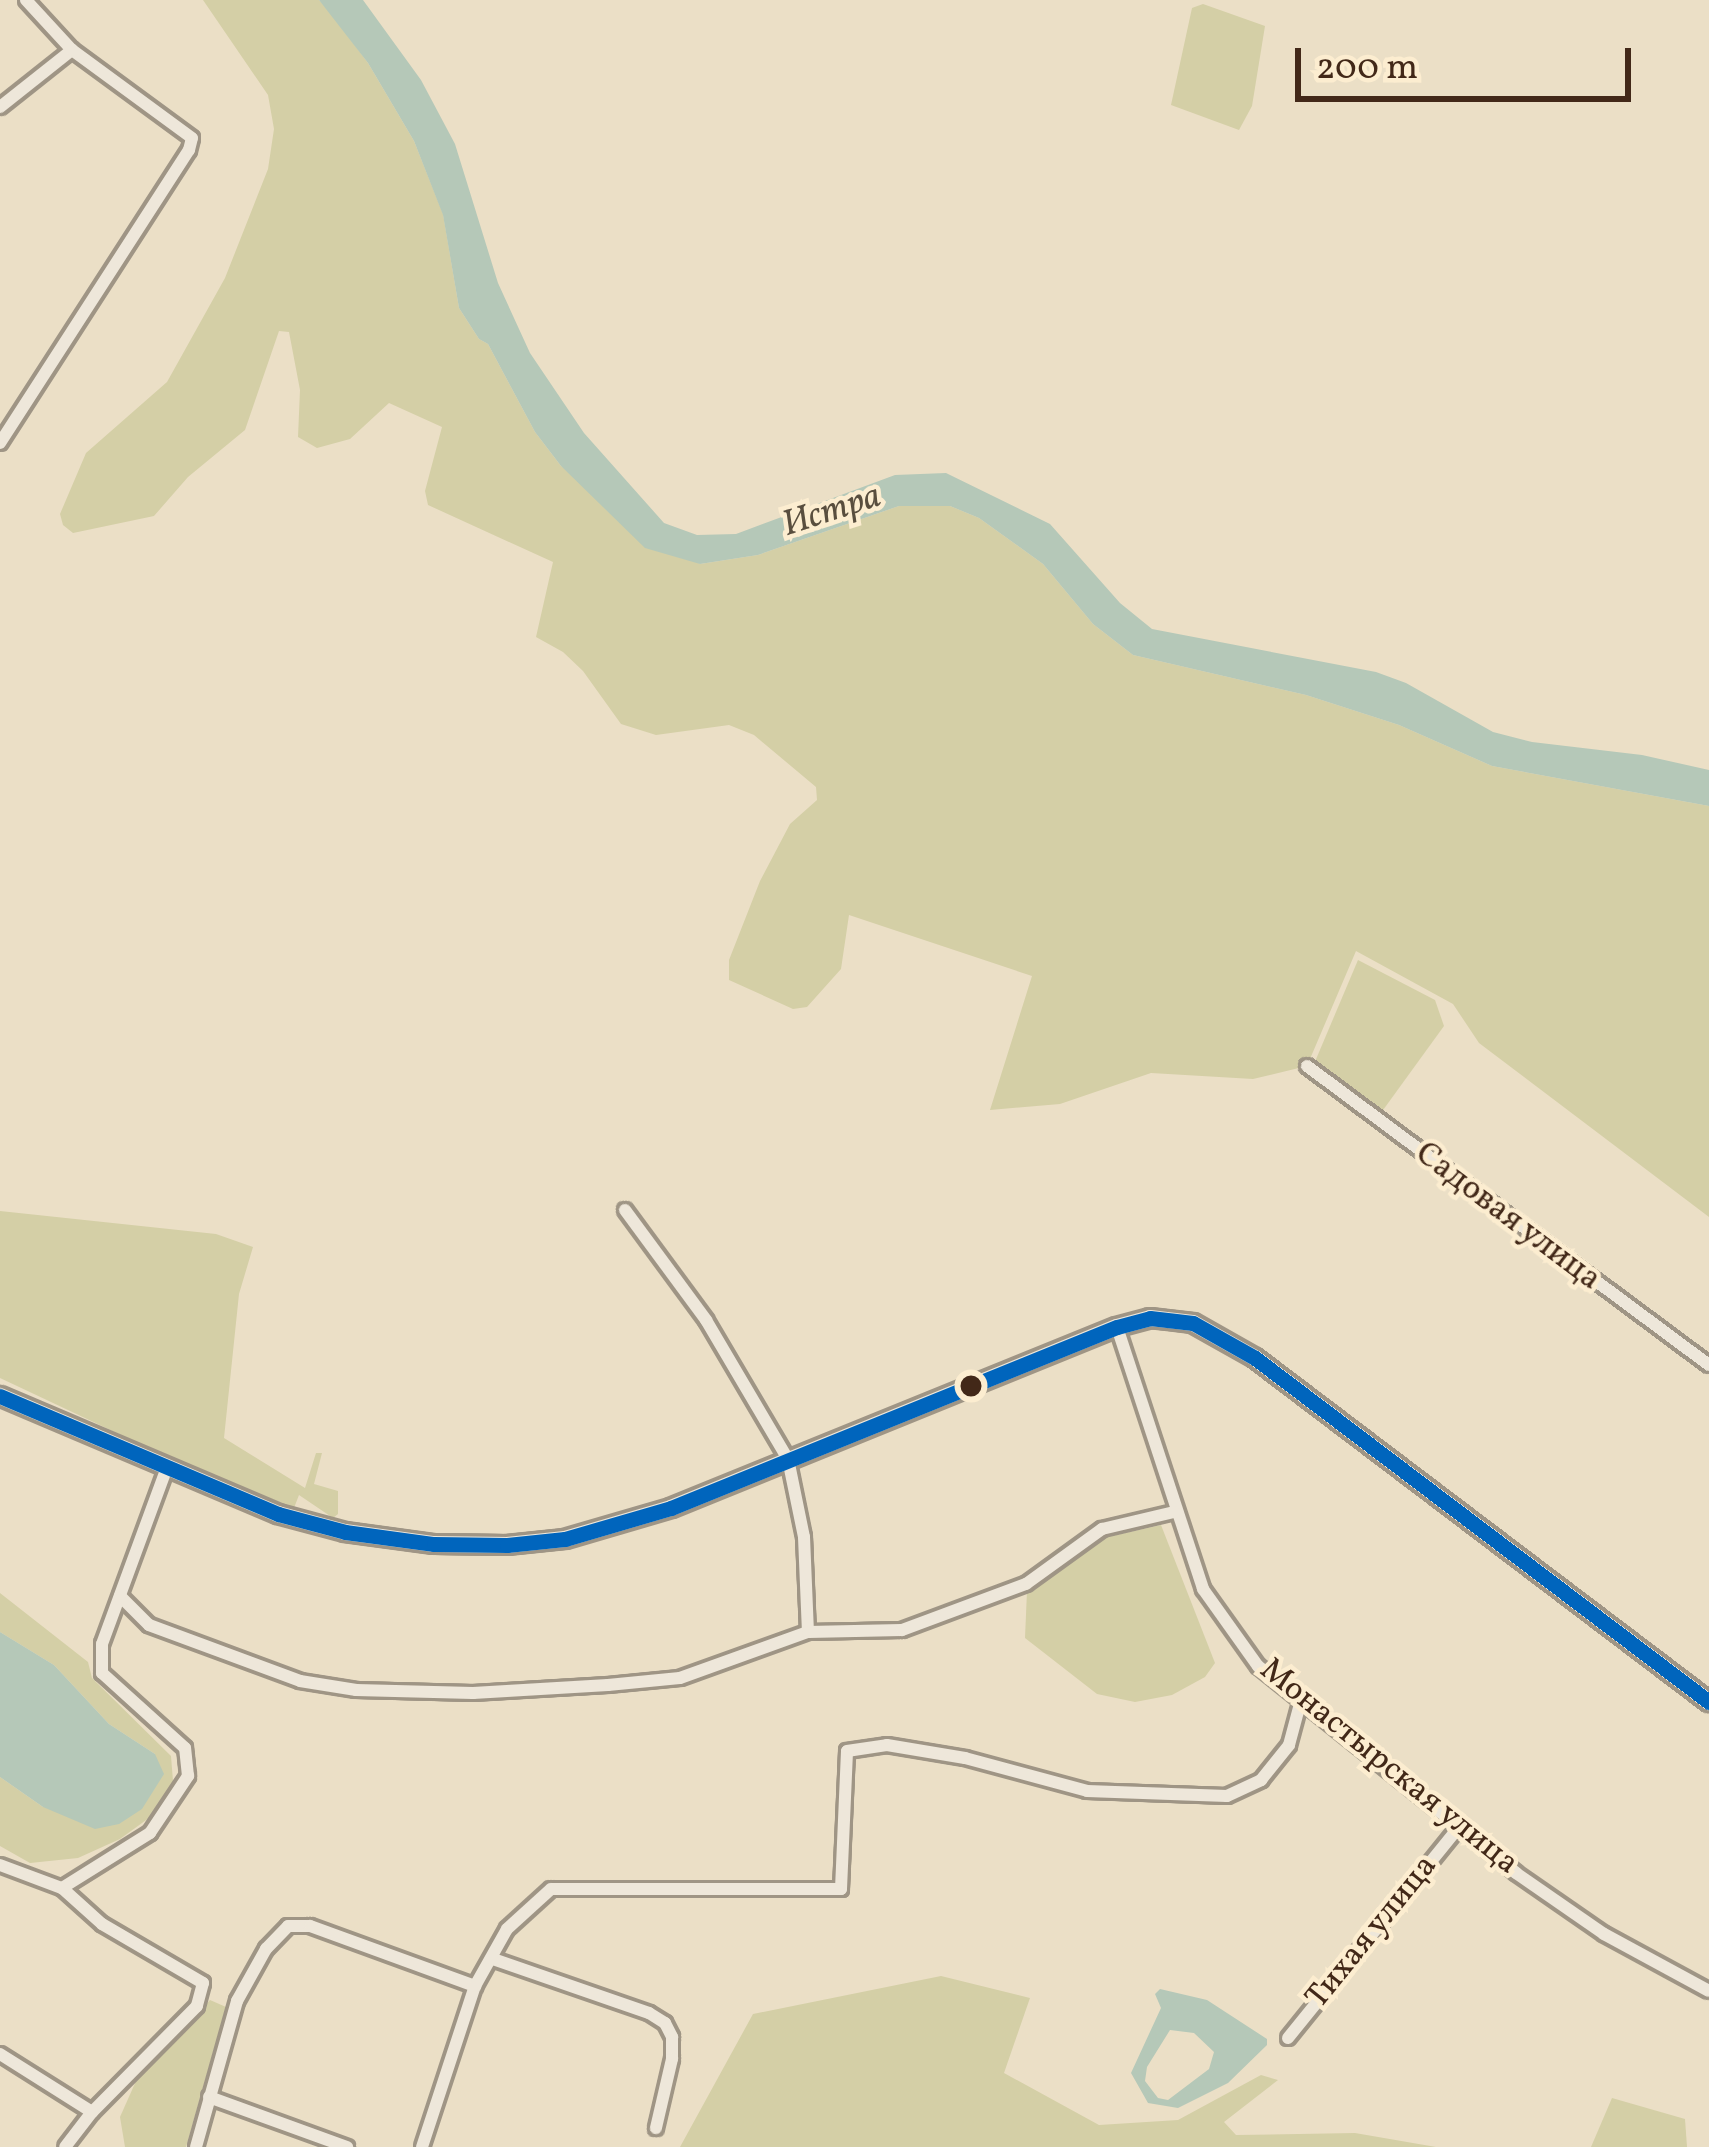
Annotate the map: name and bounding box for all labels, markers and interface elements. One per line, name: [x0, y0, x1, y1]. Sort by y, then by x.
scale bar: [1301, 24, 1637, 98]
text: 200 m: [1316, 44, 1418, 94]
water label: Истра: [777, 476, 887, 548]
street label: Садовая улица: [1406, 1135, 1608, 1301]
unlabelled marker: [960, 1375, 982, 1397]
street label: Монастырская улица: [1250, 1651, 1526, 1885]
street label: Тихая улица: [1299, 1848, 1447, 2018]

